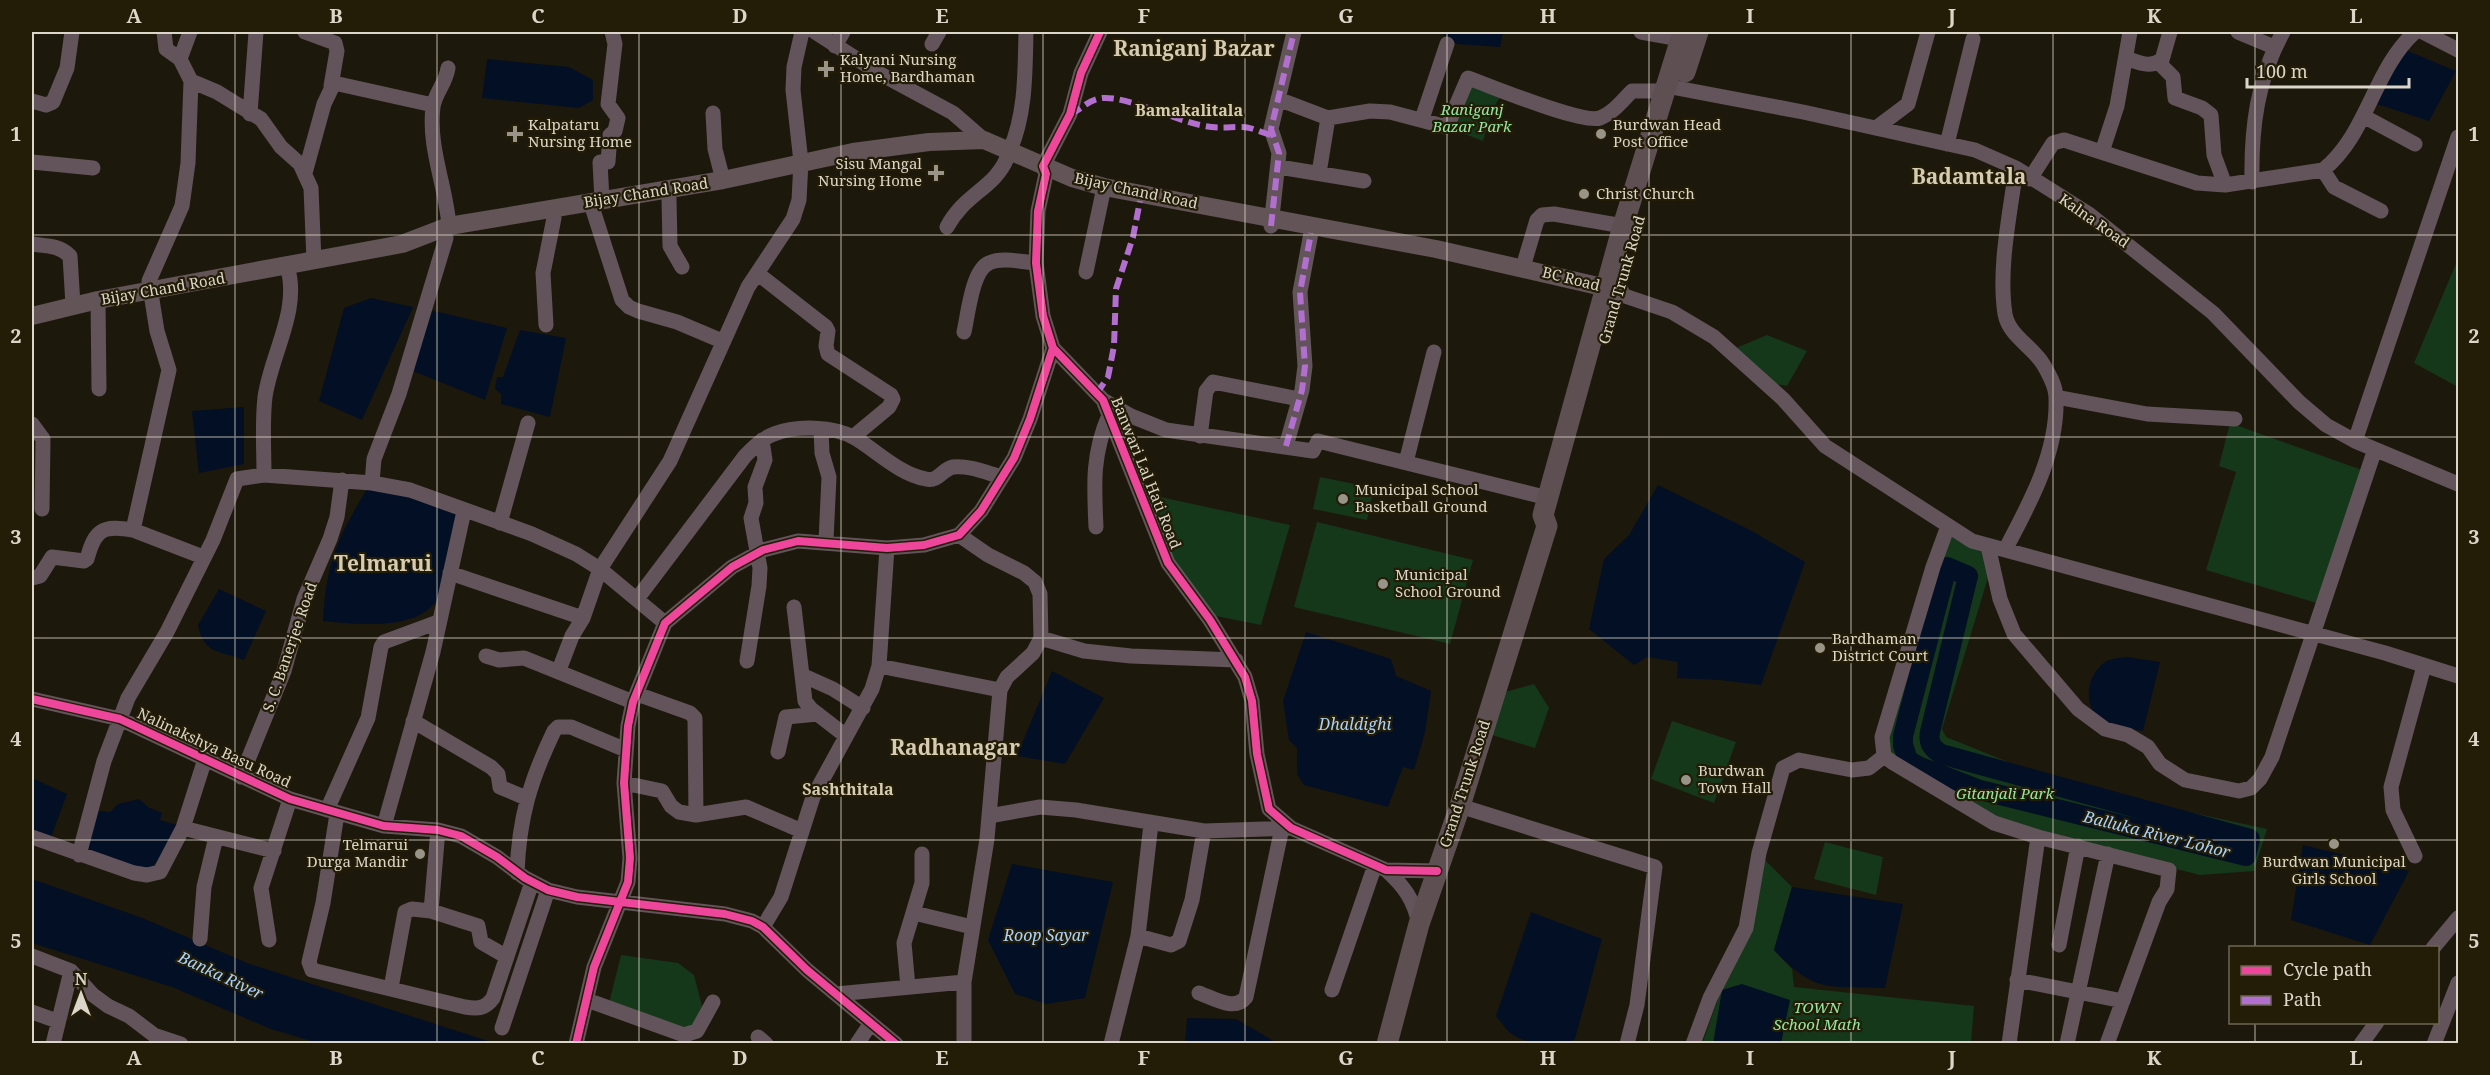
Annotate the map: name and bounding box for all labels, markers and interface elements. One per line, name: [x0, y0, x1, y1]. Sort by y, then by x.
text: A: [126, 2, 142, 29]
text: B: [329, 2, 343, 29]
text: C: [531, 2, 545, 29]
text: D: [732, 2, 748, 29]
text: E: [935, 2, 949, 29]
text: F: [1138, 2, 1150, 29]
text: G: [1338, 2, 1354, 29]
text: H: [1540, 2, 1556, 29]
text: I: [1746, 2, 1754, 29]
text: J: [1947, 2, 1956, 29]
text: K: [2147, 2, 2162, 29]
text: L: [2349, 2, 2363, 29]
district label: Raniganj Bazar: [1113, 34, 1275, 62]
place label: Kalyani Nursing Home, Bardhaman: [840, 49, 976, 86]
scale bar: [2247, 51, 2409, 89]
text: 100 m: [2256, 59, 2308, 83]
marker: Kalyani Nursing Home, Bardhaman: [817, 60, 835, 78]
district label: Bamakalitala: [1135, 99, 1243, 121]
park label: Raniganj Bazar Park: [1431, 99, 1512, 136]
place label: Kalpataru Nursing Home: [528, 114, 632, 151]
place label: Burdwan Head Post Office: [1613, 114, 1721, 151]
text: 1: [10, 120, 22, 147]
text: 1: [2468, 120, 2480, 147]
marker: Kalpataru Nursing Home: [506, 125, 524, 143]
marker: Burdwan Head Post Office: [1594, 127, 1608, 141]
place label: Sisu Mangal Nursing Home: [818, 153, 922, 190]
district label: Badamtala: [1912, 162, 2026, 190]
marker: Sisu Mangal Nursing Home: [927, 164, 945, 182]
street label: Bijay Chand Road: [1073, 167, 1200, 213]
street label: Bijay Chand Road: [582, 172, 710, 212]
place label: Christ Church: [1596, 183, 1695, 203]
marker: Christ Church: [1577, 187, 1591, 201]
street label: Kalna Road: [2055, 189, 2134, 252]
street label: Grand Trunk Road: [1593, 213, 1649, 346]
street label: BC Road: [1540, 261, 1602, 295]
street label: Bijay Chand Road: [99, 267, 226, 309]
text: 2: [10, 322, 22, 349]
text: 2: [2468, 322, 2480, 349]
street label: Banwari Lal Hati Road: [1107, 394, 1187, 551]
place label: Municipal School Basketball Ground: [1355, 479, 1488, 516]
marker: Municipal School Basketball Ground: [1336, 492, 1350, 506]
text: 3: [10, 523, 22, 550]
text: 3: [2468, 523, 2480, 550]
district label: Telmarui: [334, 549, 433, 577]
place label: Municipal School Ground: [1395, 564, 1501, 601]
marker: Municipal School Ground: [1376, 577, 1390, 591]
street label: S. C. Banerjee Road: [257, 579, 321, 714]
place label: Bardhaman District Court: [1832, 628, 1928, 665]
marker: Bardhaman District Court: [1813, 641, 1827, 655]
street label: Nalinakshya Basu Road: [134, 703, 295, 792]
water label: Dhaldighi: [1318, 713, 1392, 735]
street label: Grand Trunk Road: [1434, 717, 1494, 850]
text: 4: [10, 725, 22, 752]
text: 4: [2468, 725, 2480, 752]
district label: Radhanagar: [890, 733, 1020, 761]
place label: Burdwan Town Hall: [1698, 760, 1772, 797]
marker: Burdwan Town Hall: [1679, 773, 1693, 787]
district label: Sashthitala: [802, 778, 894, 800]
park label: Gitanjali Park: [1956, 783, 2054, 803]
water label: Balluka River Lohor: [2080, 805, 2233, 863]
place label: Telmarui Durga Mandir: [307, 834, 408, 871]
marker: Burdwan Municipal Girls School: [2327, 837, 2341, 851]
marker: Telmarui Durga Mandir: [413, 847, 427, 861]
place label: Burdwan Municipal Girls School: [2262, 851, 2406, 888]
water label: Roop Sayar: [1002, 924, 1089, 946]
text: 5: [10, 927, 22, 954]
text: 5: [2468, 927, 2480, 954]
water label: Banka River: [174, 945, 267, 1004]
legend: [2229, 946, 2439, 1024]
text: Cycle path: [2283, 957, 2372, 981]
north arrow: [51, 964, 111, 1024]
text: N: [75, 968, 88, 990]
text: Path: [2283, 987, 2322, 1011]
park label: TOWN School Math: [1773, 997, 1861, 1034]
text: A: [126, 1044, 142, 1071]
text: B: [329, 1044, 343, 1071]
text: C: [531, 1044, 545, 1071]
text: D: [732, 1044, 748, 1071]
text: E: [935, 1044, 949, 1071]
text: F: [1138, 1044, 1150, 1071]
text: G: [1338, 1044, 1354, 1071]
text: H: [1540, 1044, 1556, 1071]
text: I: [1746, 1044, 1754, 1071]
text: J: [1947, 1044, 1956, 1071]
text: K: [2147, 1044, 2162, 1071]
text: L: [2349, 1044, 2363, 1071]

